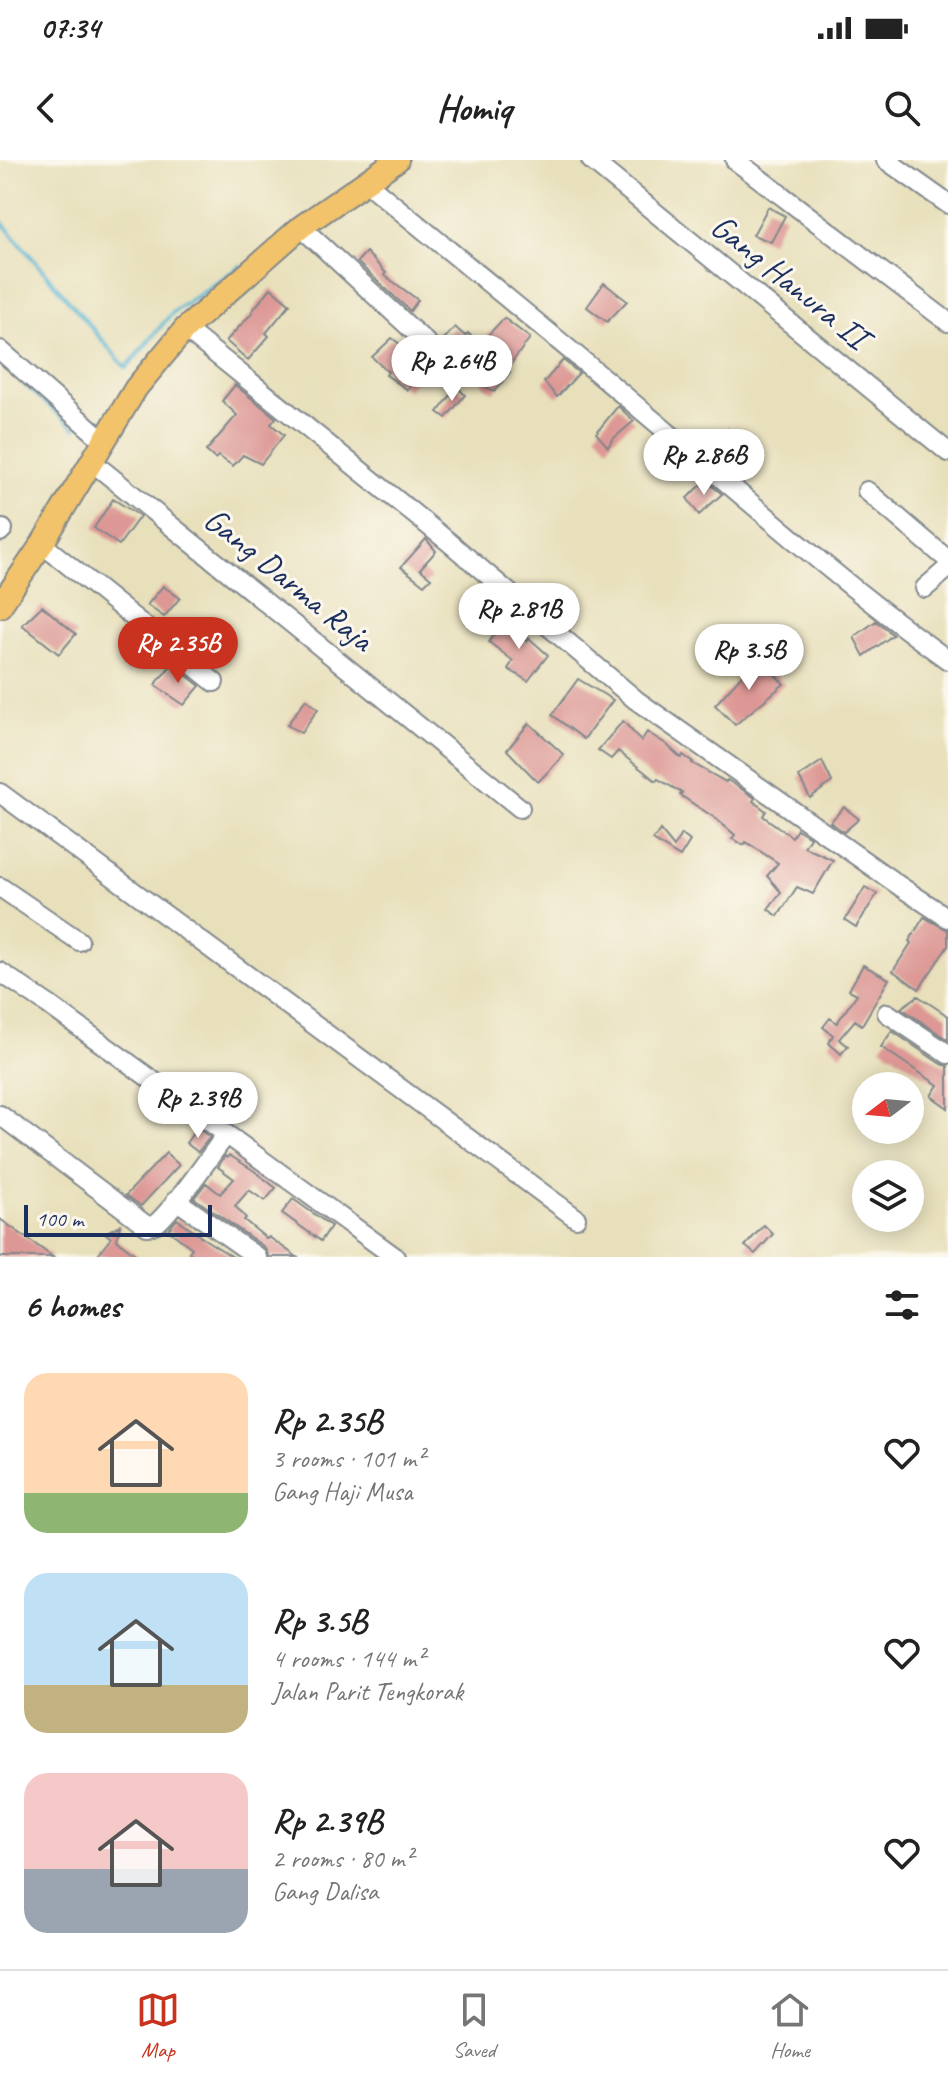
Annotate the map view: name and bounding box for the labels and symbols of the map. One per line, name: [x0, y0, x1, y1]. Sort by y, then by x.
street label: Gang Hanura II: [702, 204, 883, 362]
pin: Rp 2.64B: [369, 335, 535, 403]
pin: Rp 2.86B: [621, 429, 787, 497]
street label: Gang Darma Raja: [196, 498, 384, 662]
pin: Rp 2.81B: [436, 583, 602, 651]
pin: Rp 2.35B: [95, 617, 261, 685]
pin: Rp 3.5B: [675, 624, 823, 692]
pin: Rp 2.39B: [115, 1072, 281, 1140]
north arrow: [852, 1072, 924, 1144]
scale bar: [24, 1201, 212, 1237]

